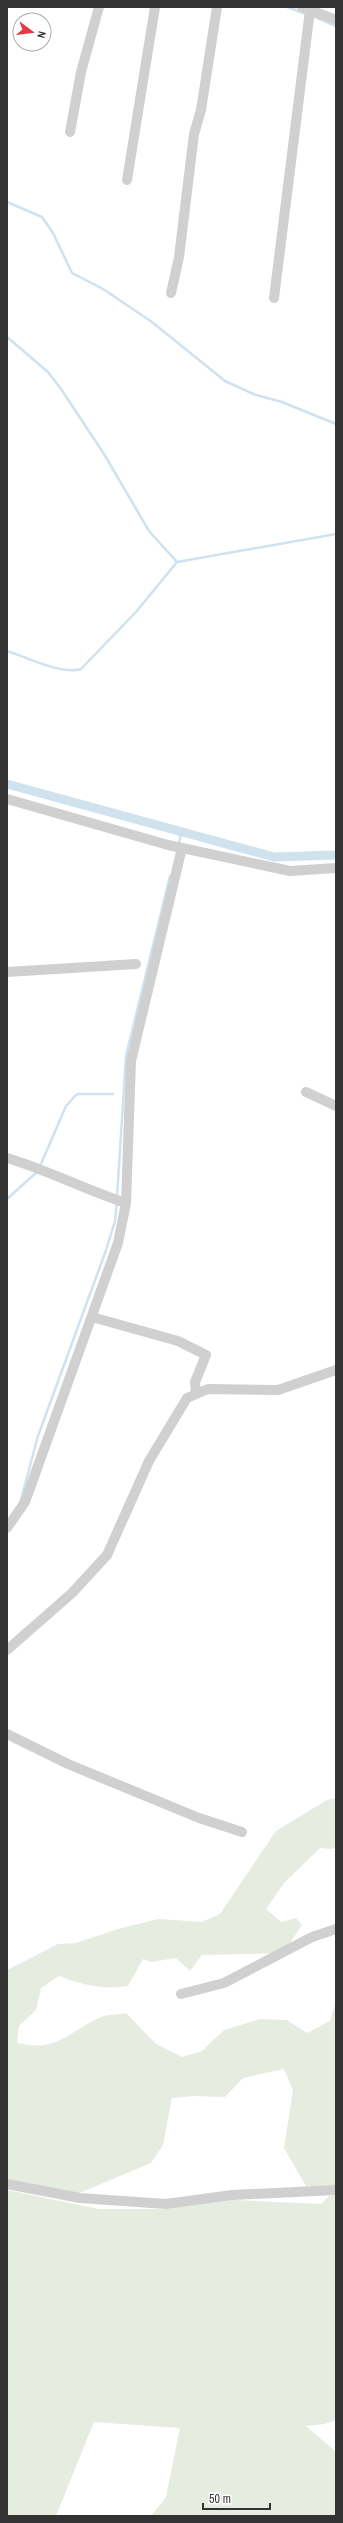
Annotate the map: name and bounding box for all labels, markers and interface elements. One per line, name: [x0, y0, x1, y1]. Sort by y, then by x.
north arrow: [12, 12, 52, 52]
text: N: [34, 30, 49, 40]
scale bar: [203, 2485, 270, 2511]
text: 50 m: [209, 2491, 231, 2507]

